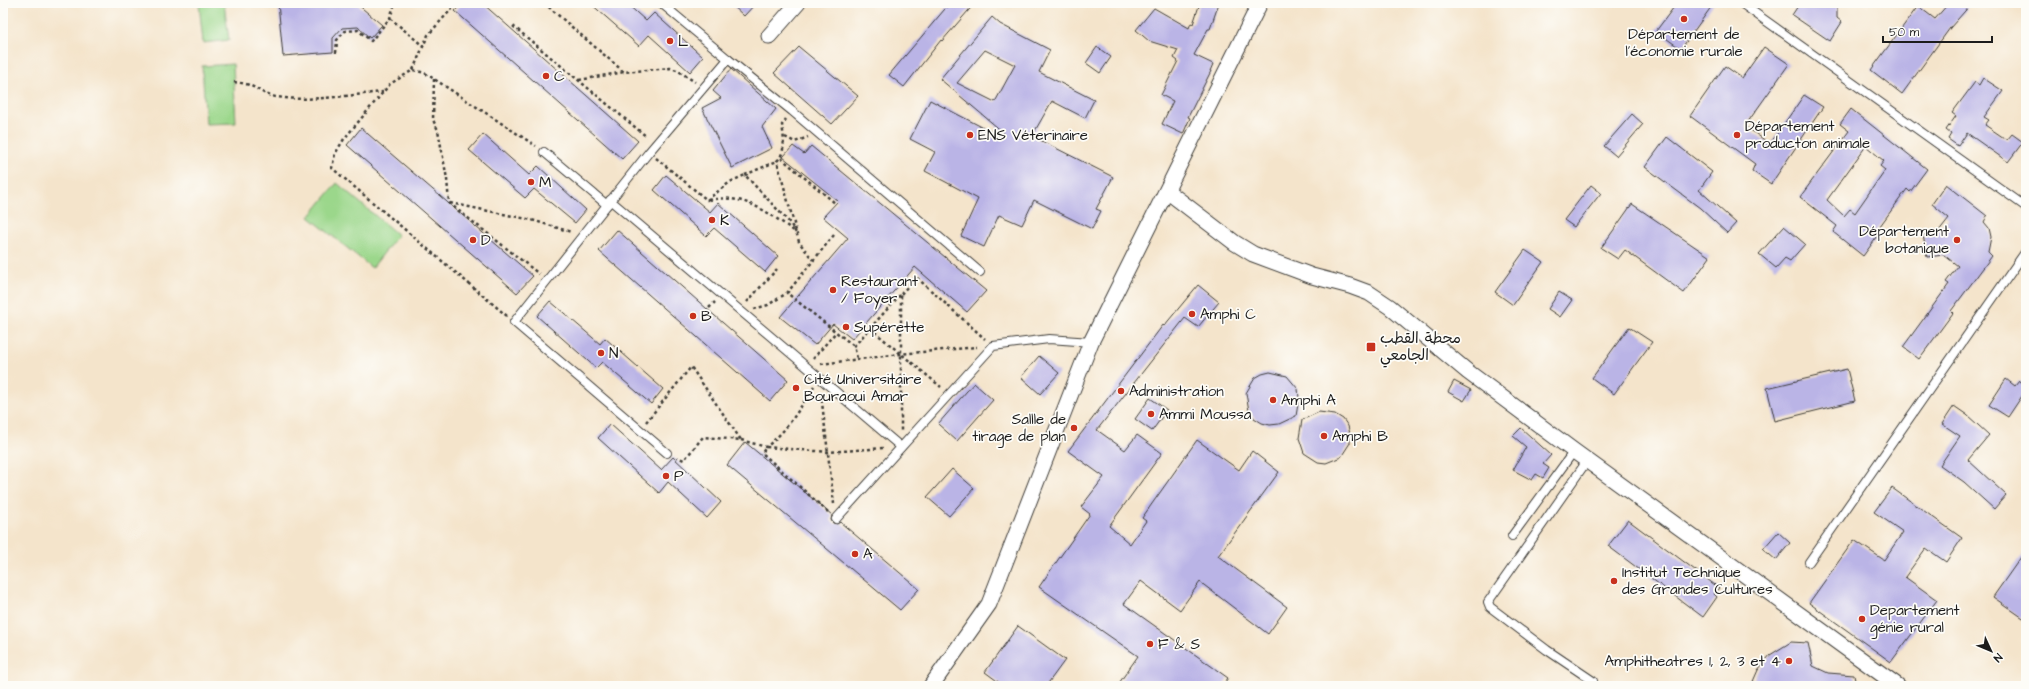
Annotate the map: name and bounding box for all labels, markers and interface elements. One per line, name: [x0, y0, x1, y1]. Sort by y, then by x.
marker: Département de l'économie rurale: [1679, 14, 1689, 24]
scale bar: [1883, 18, 1992, 44]
place label: Département de l'économie rurale: [1625, 24, 1743, 62]
text: 50 m: [1889, 24, 1920, 41]
place label: L: [678, 31, 689, 52]
marker: L: [665, 36, 675, 46]
place label: C: [554, 66, 565, 87]
marker: C: [541, 71, 551, 81]
place label: Département producton animale: [1745, 116, 1870, 154]
place label: ENS Véterinaire: [978, 125, 1088, 146]
marker: ENS Véterinaire: [965, 130, 975, 140]
marker: Département producton animale: [1732, 130, 1742, 140]
place label: M: [539, 172, 551, 193]
marker: M: [526, 177, 536, 187]
place label: K: [720, 210, 729, 231]
marker: K: [707, 215, 717, 225]
place label: Département botanique: [1859, 221, 1949, 259]
place label: D: [481, 230, 491, 251]
marker: D: [468, 235, 478, 245]
marker: Département botanique: [1952, 235, 1962, 245]
place label: Restaurant / Foyer: [841, 271, 918, 310]
marker: Restaurant / Foyer: [828, 285, 838, 295]
place label: Amphi C: [1200, 304, 1256, 325]
place label: B: [701, 306, 712, 327]
marker: Amphi C: [1187, 309, 1197, 319]
marker: B: [688, 311, 698, 321]
place label: Supérette: [854, 317, 924, 338]
marker: Supérette: [841, 322, 851, 332]
place label: محطة القطب الجامعي: [1380, 328, 1461, 368]
marker: محطة القطب الجامعي: [1365, 341, 1377, 353]
place label: N: [609, 343, 618, 364]
marker: N: [596, 348, 606, 358]
place label: Cité Universitaire Bouraoui Amar: [804, 369, 922, 407]
place label: Administration: [1129, 381, 1224, 402]
marker: Cité Universitaire Bouraoui Amar: [791, 383, 801, 393]
marker: Administration: [1116, 386, 1126, 396]
place label: Amphi A: [1281, 390, 1336, 411]
marker: Amphi A: [1268, 395, 1278, 405]
place label: Ammi Moussa: [1159, 404, 1252, 425]
place label: Sallle de tirage de plan: [972, 409, 1067, 448]
marker: Ammi Moussa: [1146, 409, 1156, 419]
marker: Sallle de tirage de plan: [1069, 423, 1079, 433]
place label: Amphi B: [1332, 426, 1388, 447]
marker: Amphi B: [1319, 431, 1329, 441]
place label: P: [674, 466, 684, 487]
marker: P: [661, 471, 671, 481]
place label: A: [863, 544, 873, 565]
marker: A: [850, 549, 860, 559]
place label: Institut Technique des Grandes Cultures: [1622, 562, 1773, 600]
marker: Institut Technique des Grandes Cultures: [1609, 576, 1619, 586]
place label: Departement génie rural: [1870, 600, 1960, 639]
marker: Departement génie rural: [1857, 614, 1867, 624]
north arrow: [1971, 631, 2011, 671]
place label: F & S: [1158, 634, 1200, 655]
marker: F & S: [1145, 639, 1155, 649]
text: N: [1990, 650, 2006, 665]
place label: Amphitheatres 1, 2, 3 et 4: [1605, 651, 1781, 672]
marker: Amphitheatres 1, 2, 3 et 4: [1784, 656, 1794, 666]

